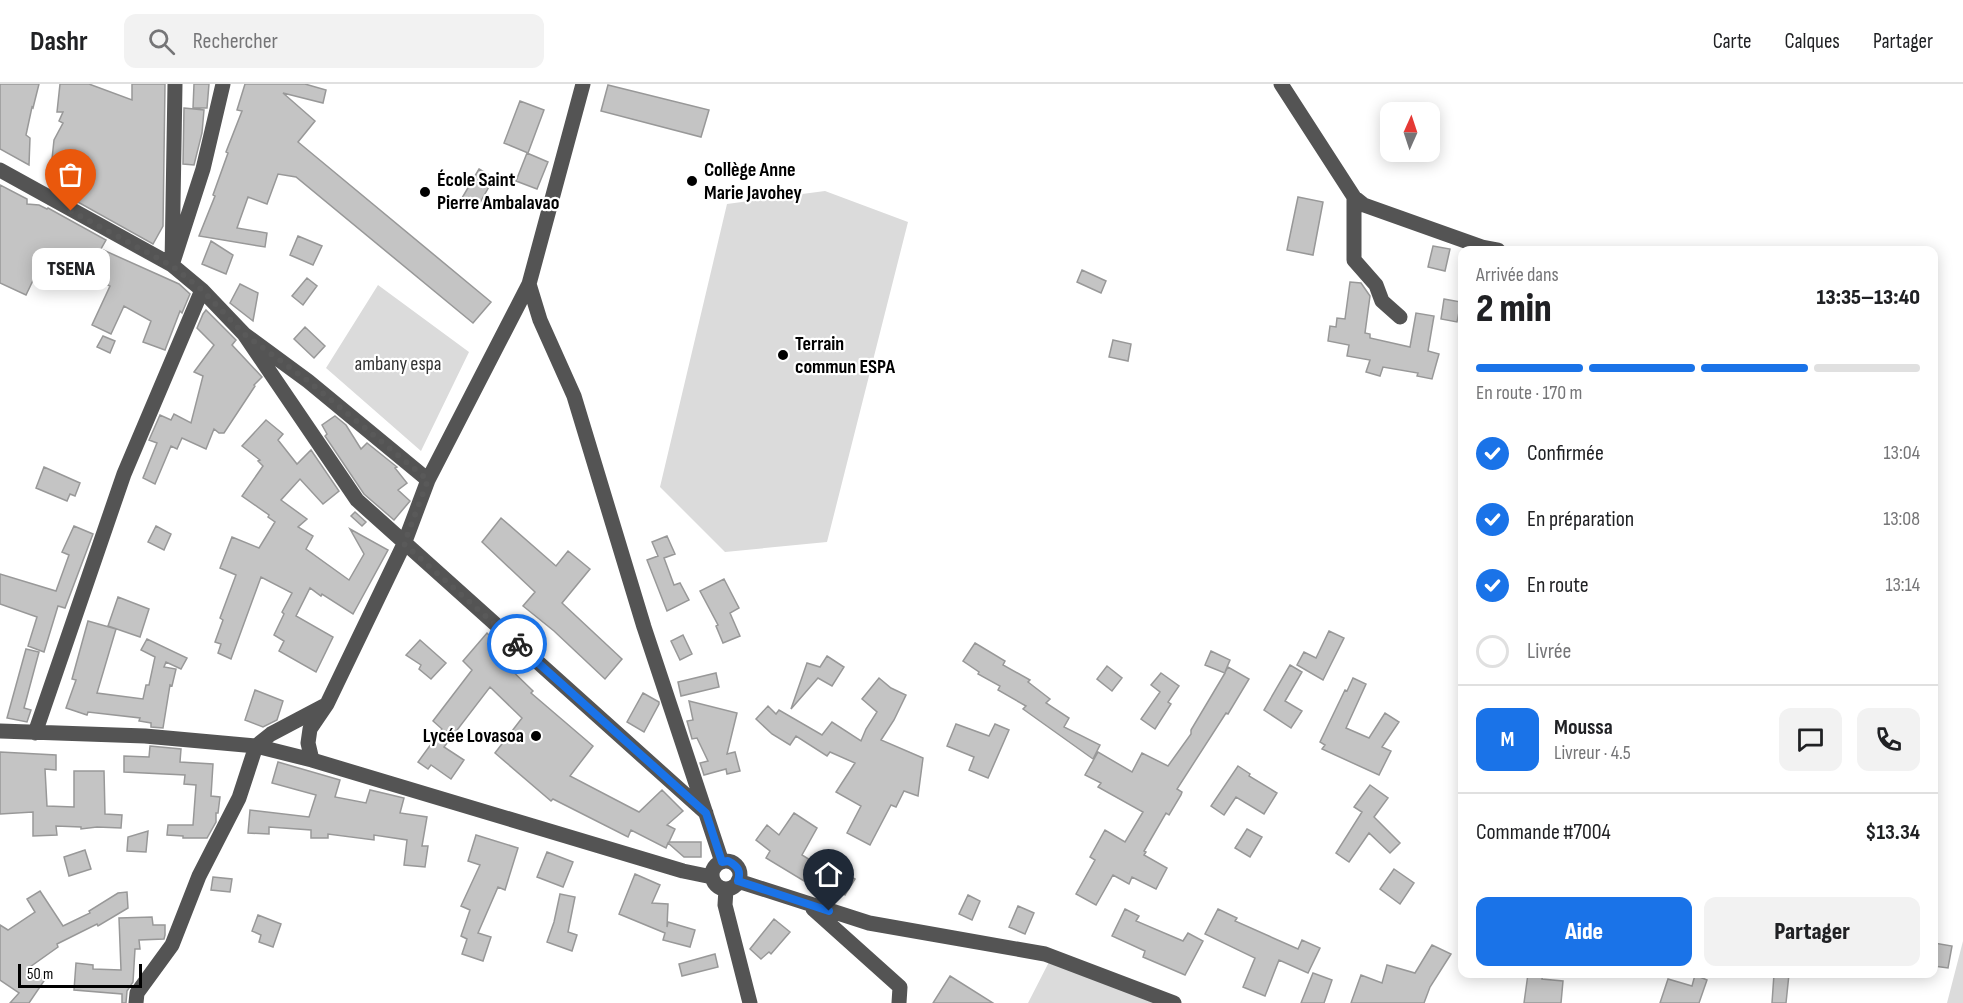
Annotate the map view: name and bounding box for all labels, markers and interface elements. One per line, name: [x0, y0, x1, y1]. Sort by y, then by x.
search box: [124, 14, 544, 68]
text: Dashr: [30, 25, 88, 58]
icon: search: [145, 25, 178, 58]
text: Rechercher: [193, 28, 278, 55]
text: Carte: [1713, 29, 1752, 54]
text: Calques: [1785, 29, 1840, 54]
text: Partager: [1873, 29, 1933, 54]
north arrow: [1380, 102, 1440, 162]
map controls: [1380, 102, 1440, 162]
pin: [45, 149, 96, 211]
icon: bag: [54, 158, 87, 191]
place label: Collège Anne Marie Javohey: [704, 158, 802, 205]
place label: École Saint Pierre Ambalavao: [437, 168, 559, 215]
marker: Collège Anne Marie Javohey: [685, 174, 699, 188]
marker: École Saint Pierre Ambalavao: [418, 185, 432, 199]
callout: TSENA: [32, 247, 110, 289]
text: TSENA: [47, 257, 95, 281]
text: Arrivée dans: [1476, 263, 1559, 287]
text: 13:35–13:40: [1817, 284, 1920, 311]
text: 2 min: [1476, 286, 1552, 333]
place label: Terrain commun ESPA: [795, 332, 895, 379]
marker: Terrain commun ESPA: [776, 348, 790, 362]
park label: ambany espa: [354, 352, 442, 376]
text: En route · 170 m: [1476, 381, 1582, 405]
icon: check: [1476, 437, 1509, 470]
text: Confirmée: [1527, 440, 1604, 467]
text: 13:04: [1884, 441, 1920, 465]
icon: check: [1476, 503, 1509, 536]
text: En préparation: [1527, 506, 1634, 533]
text: 13:08: [1883, 507, 1920, 531]
icon: check: [1476, 569, 1509, 602]
text: En route: [1527, 572, 1589, 599]
text: 13:14: [1885, 573, 1920, 597]
courier: [487, 614, 547, 674]
icon: bike: [501, 628, 534, 661]
text: Livrée: [1527, 638, 1571, 665]
button: chat: [1779, 708, 1842, 771]
button: phone: [1857, 708, 1920, 771]
text: Moussa: [1554, 714, 1613, 741]
place label: Lycée Lovasoa: [423, 724, 524, 748]
text: M: [1501, 726, 1514, 753]
marker: Lycée Lovasoa: [529, 729, 543, 743]
text: Livreur · 4.5: [1554, 741, 1631, 765]
text: Commande #7004: [1476, 819, 1611, 846]
text: $13.34: [1865, 819, 1920, 846]
pin: [803, 849, 854, 911]
icon: home: [812, 858, 845, 891]
button: Aide: [1476, 897, 1692, 966]
button: Partager: [1704, 897, 1920, 966]
scale bar: [18, 961, 142, 988]
text: 50 m: [27, 965, 53, 984]

